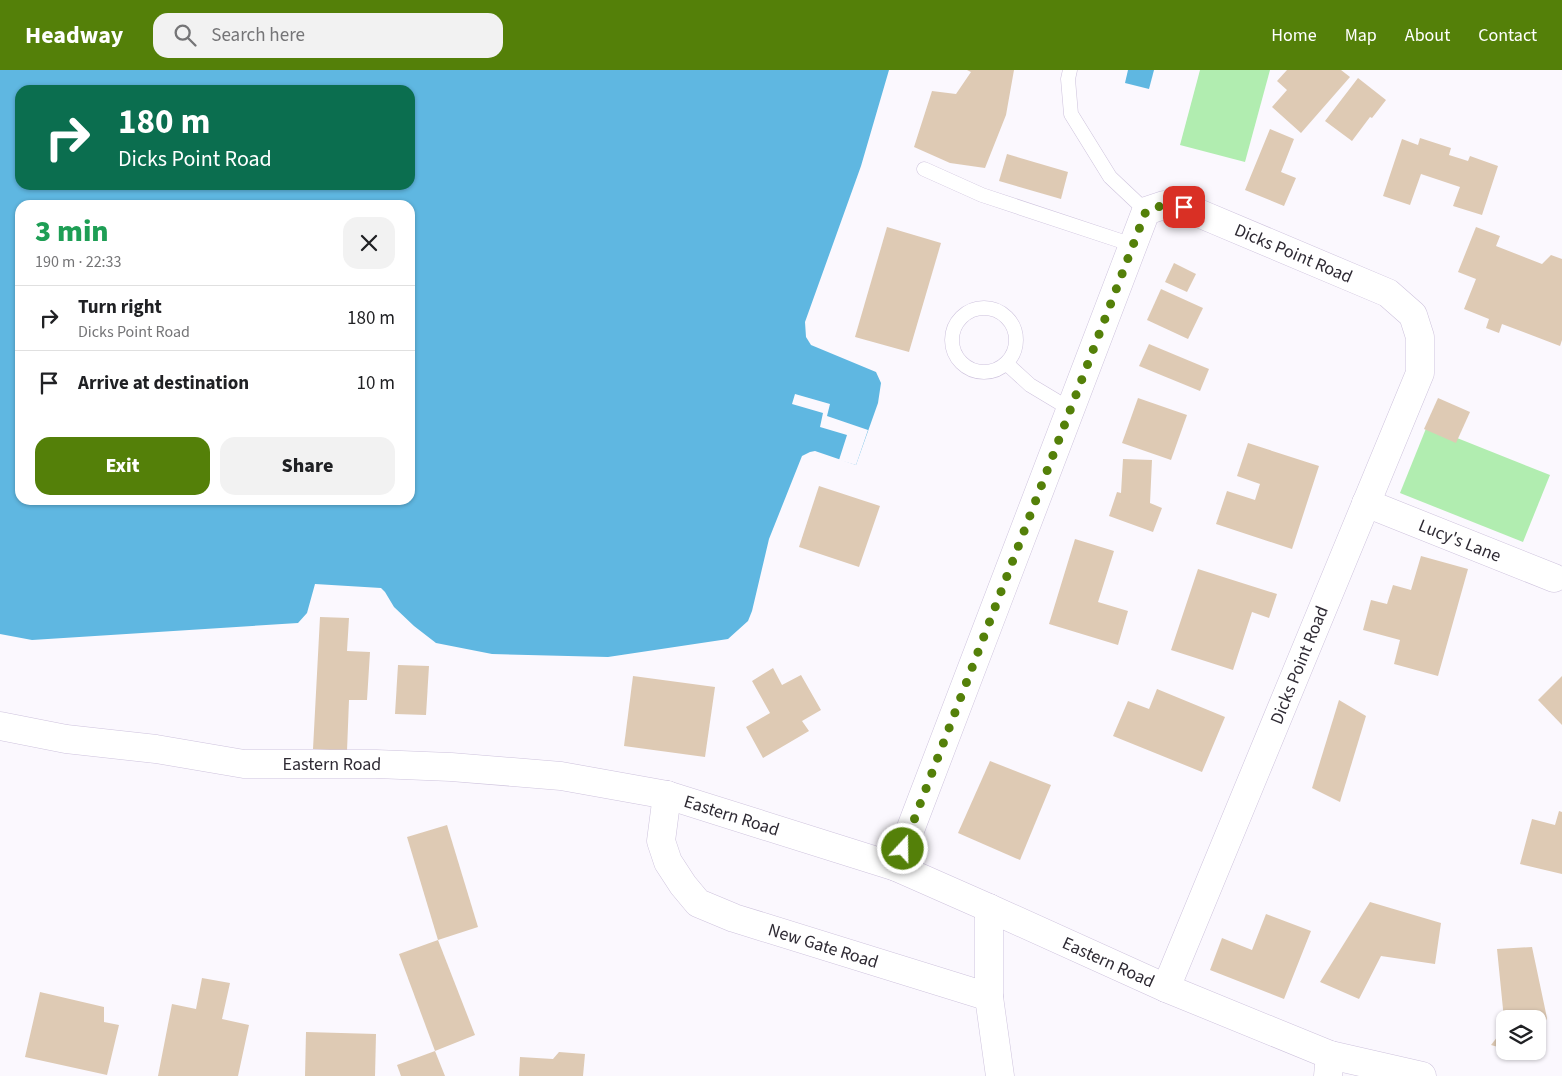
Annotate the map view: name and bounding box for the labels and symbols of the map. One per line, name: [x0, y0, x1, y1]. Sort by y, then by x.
pin: [1163, 186, 1205, 228]
street label: Dicks Point Road: [1230, 218, 1356, 290]
street label: Lucy's Lane: [1415, 513, 1505, 569]
street label: Dicks Point Road: [1264, 602, 1335, 728]
street label: Eastern Road: [282, 752, 382, 777]
street label: Eastern Road: [681, 789, 782, 843]
position arrow: [876, 822, 928, 874]
street label: New Gate Road: [765, 917, 882, 975]
street label: Eastern Road: [1058, 931, 1158, 994]

